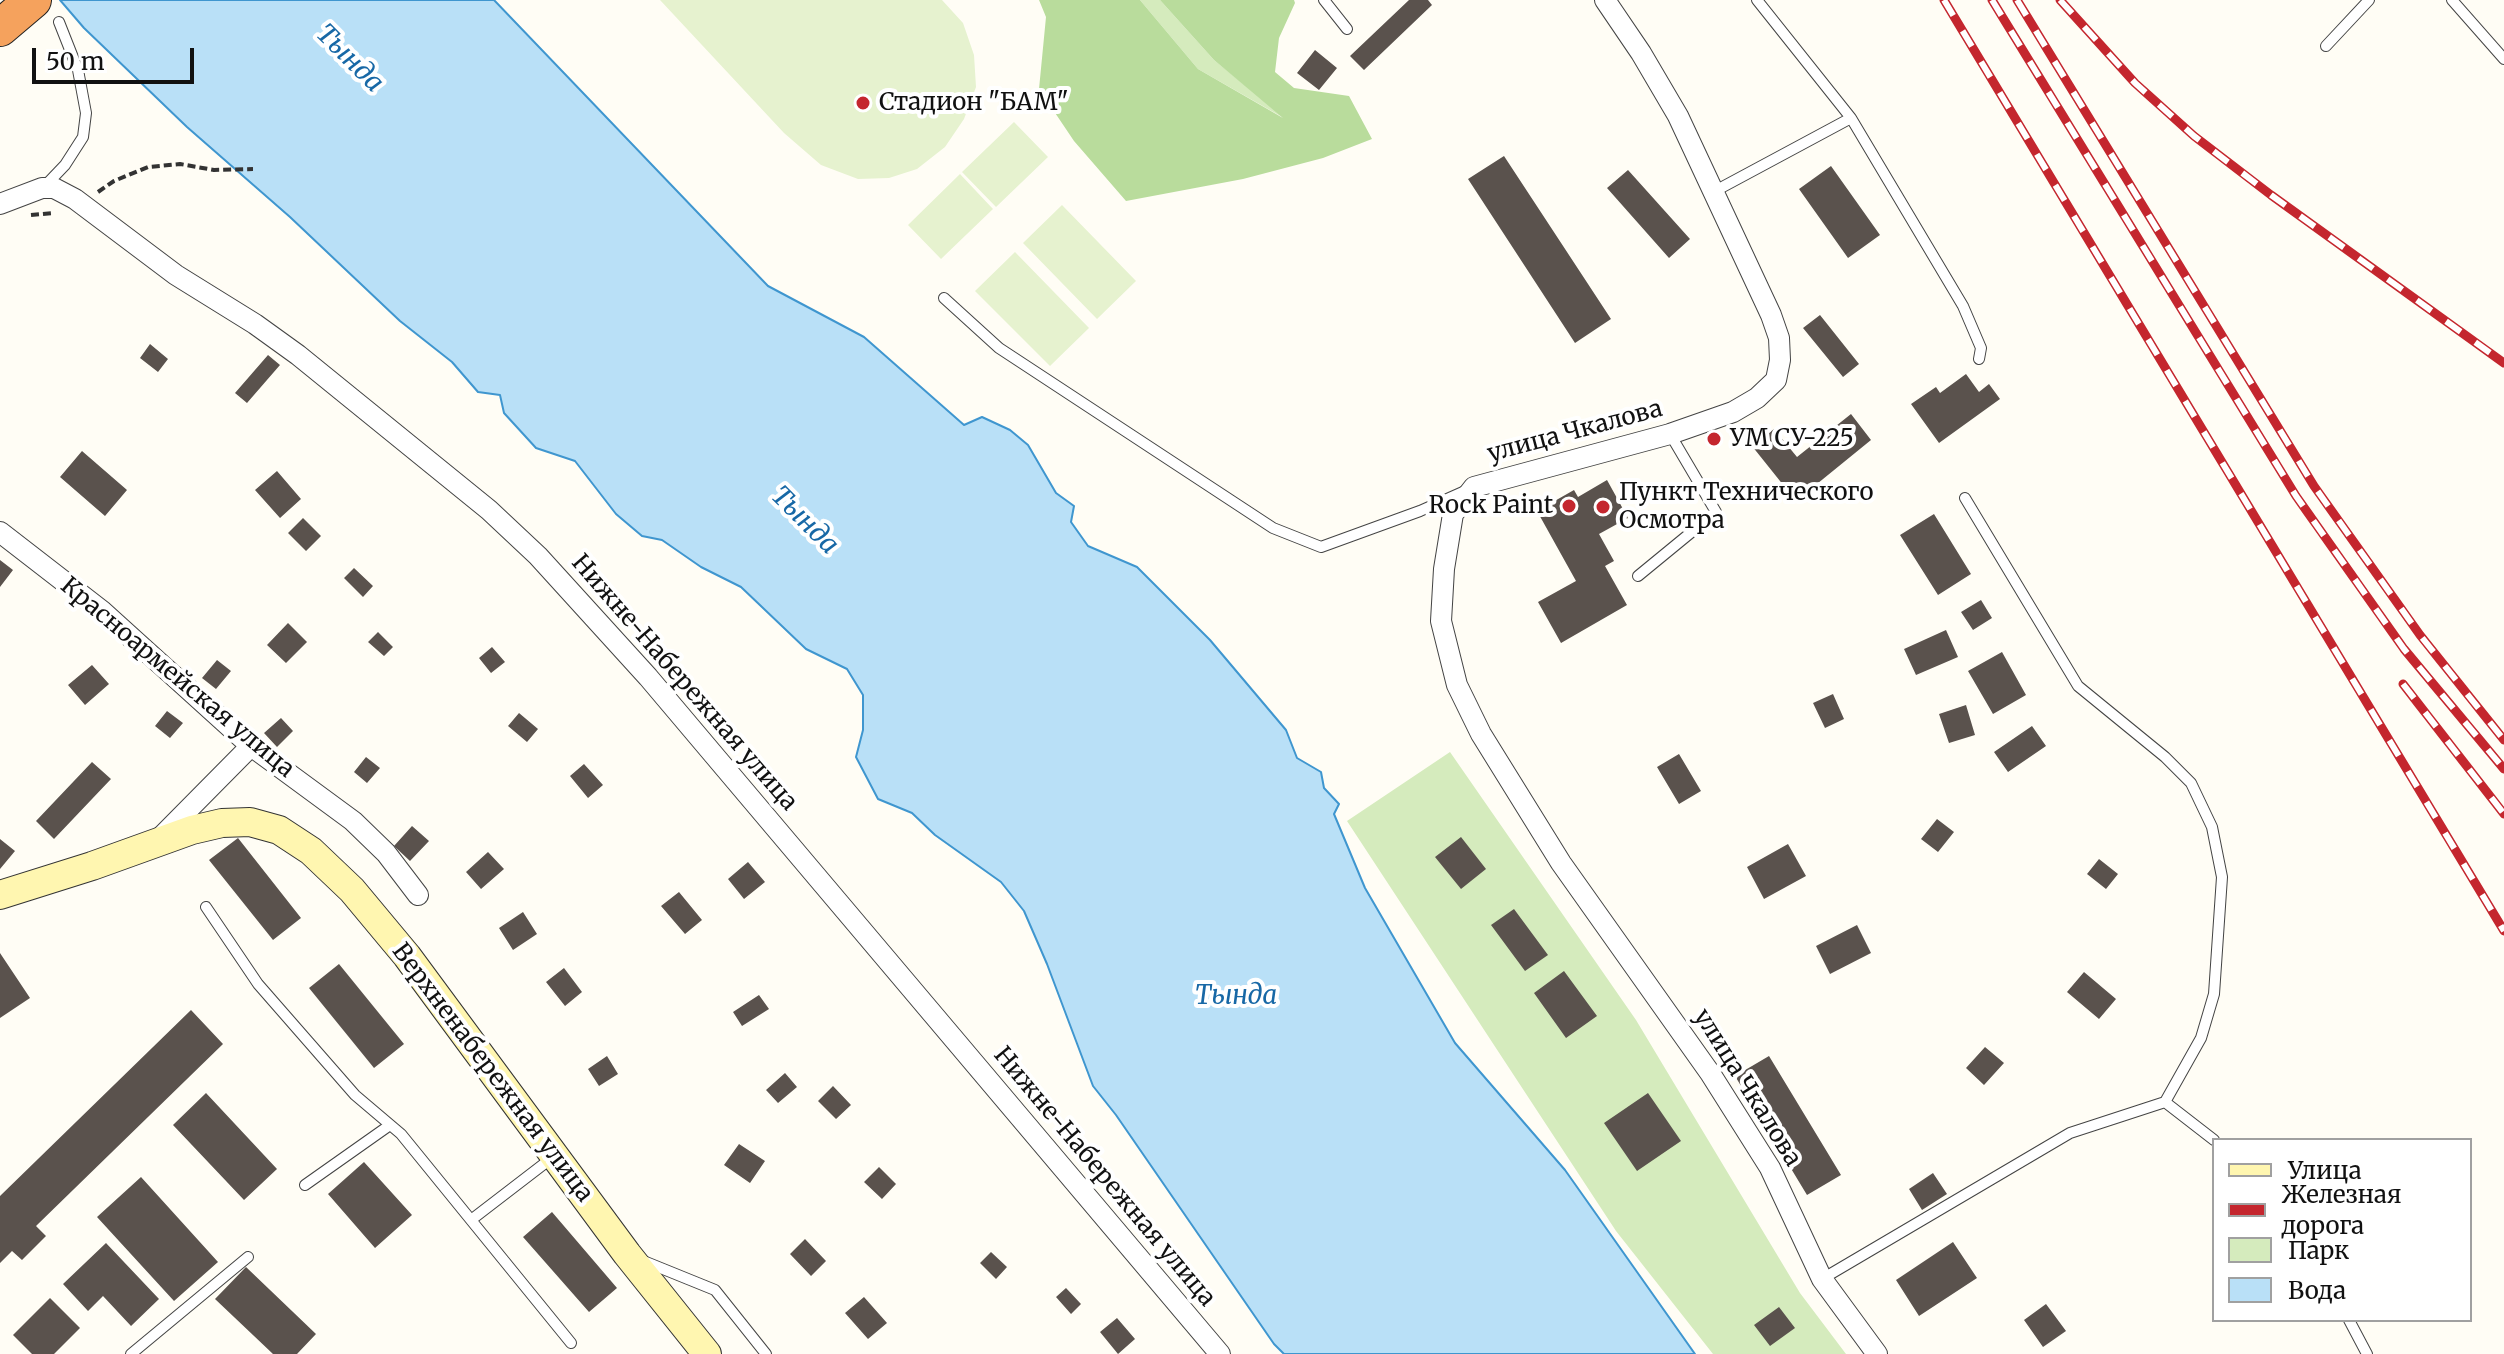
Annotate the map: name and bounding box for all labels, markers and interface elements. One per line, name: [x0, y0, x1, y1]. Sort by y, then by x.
water label: Тында: [309, 19, 389, 99]
scale bar: [36, 32, 198, 82]
text: 50 m: [46, 46, 105, 77]
place label: Стадион "БАМ": [879, 89, 1069, 117]
marker: Стадион "БАМ": [854, 94, 872, 112]
street label: улица Чкалова: [1484, 395, 1666, 469]
place label: УМ СУ-225: [1730, 425, 1854, 453]
marker: УМ СУ-225: [1705, 430, 1723, 448]
place label: Пункт Технического Осмотра: [1619, 479, 1874, 535]
water label: Тында: [764, 481, 844, 561]
place label: Rock Paint: [1428, 492, 1553, 520]
marker: Rock Paint: [1560, 497, 1578, 515]
marker: Пункт Технического Осмотра: [1594, 498, 1612, 516]
street label: Нижне-Набережная улица: [565, 549, 803, 817]
street label: Красноармейская улица: [54, 572, 300, 784]
street label: Верхненабережная улица: [385, 938, 599, 1208]
water label: Тында: [1195, 981, 1277, 1013]
street label: улица Чкалова: [1687, 1004, 1807, 1172]
street label: Нижне-Набережная улица: [987, 1042, 1221, 1312]
legend: [2212, 1138, 2472, 1322]
text: Улица: [2288, 1155, 2362, 1186]
text: Железная дорога: [2282, 1179, 2401, 1241]
text: Парк: [2288, 1235, 2349, 1266]
text: Вода: [2288, 1275, 2346, 1306]

